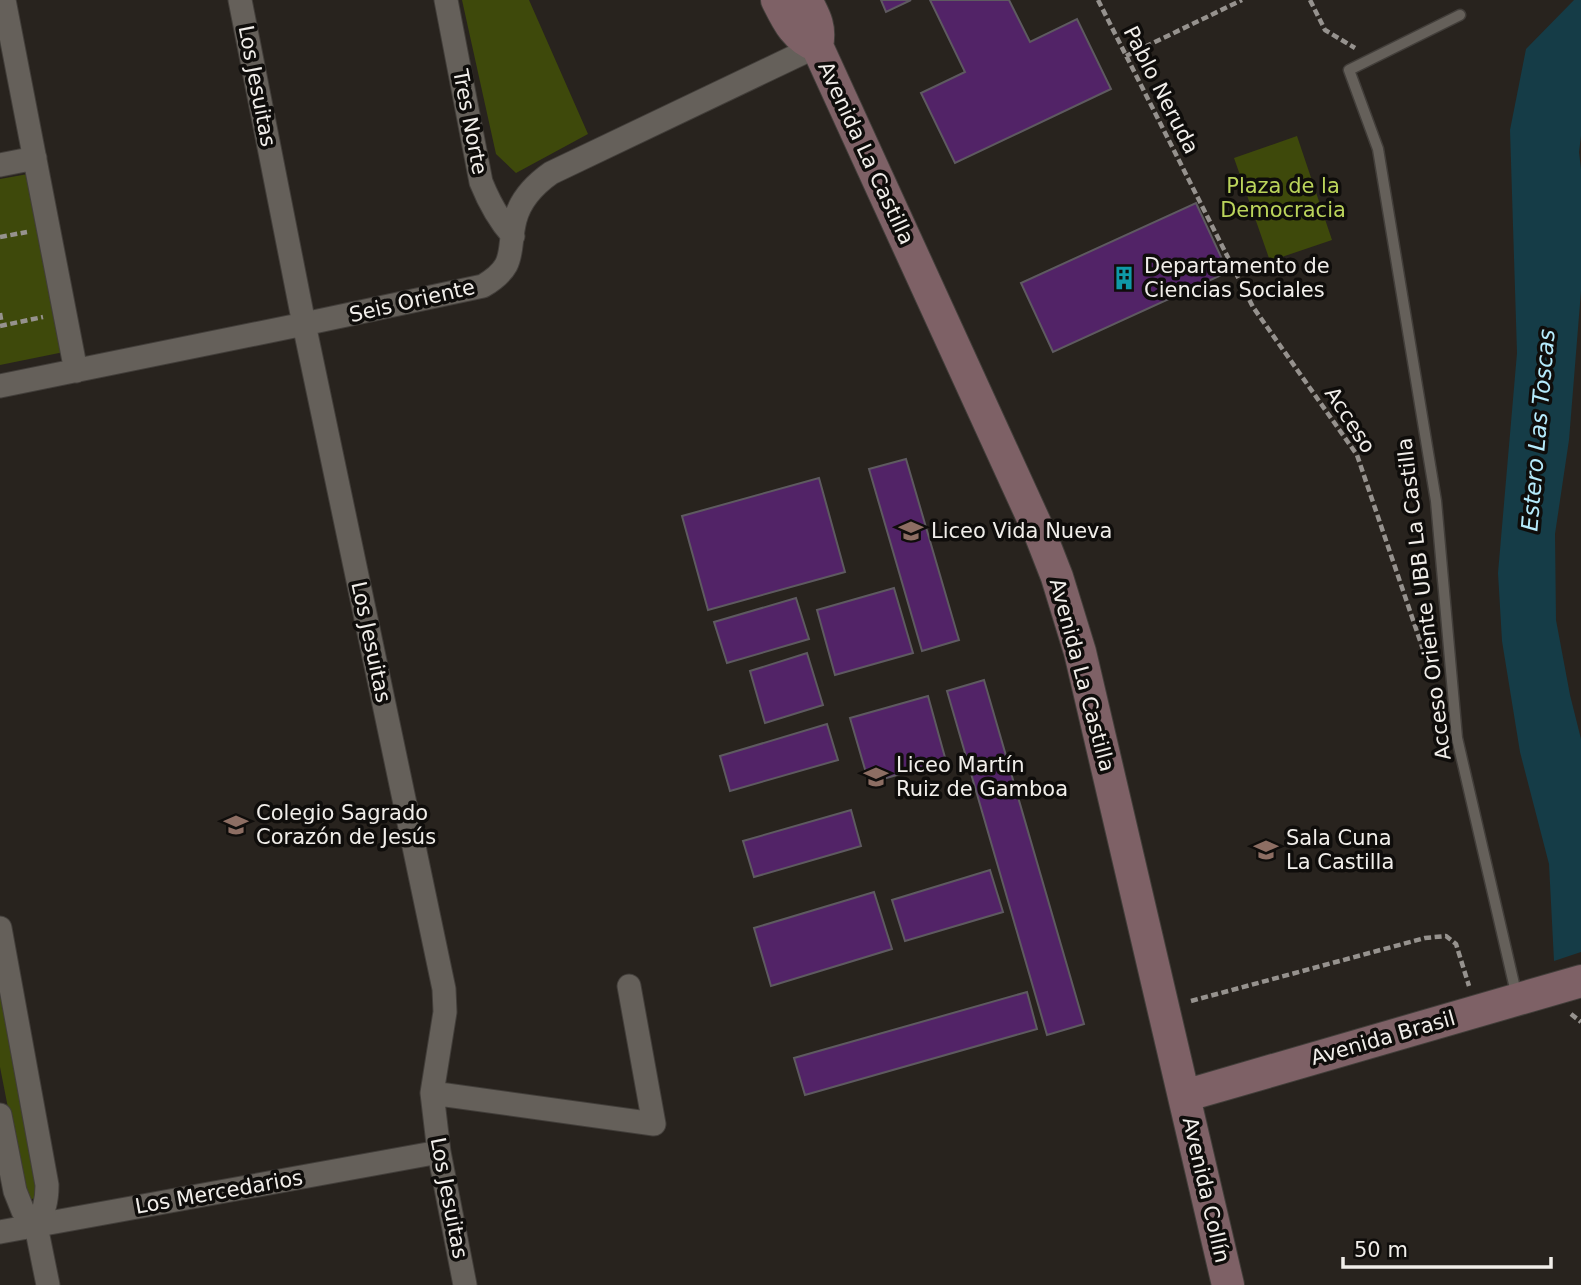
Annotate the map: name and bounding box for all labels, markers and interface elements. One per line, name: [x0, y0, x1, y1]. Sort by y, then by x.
street label: Pablo Neruda: [1119, 22, 1203, 158]
street label: Los Jesuitas: [233, 23, 281, 149]
street label: Avenida La Castilla: [813, 58, 919, 248]
street label: Tres Norte: [448, 66, 492, 177]
park label: Plaza de la Democracia: [1220, 174, 1346, 222]
place label: Departamento de Ciencias Sociales: [1144, 254, 1330, 302]
building icon: Departamento de Ciencias Sociales: [1110, 264, 1138, 292]
street label: Seis Oriente: [347, 275, 477, 327]
water label: Estero Las Toscas: [1516, 328, 1560, 532]
street label: Acceso: [1320, 383, 1380, 457]
street label: Acceso Oriente UBB La Castilla: [1392, 436, 1456, 762]
school or university icon: Liceo Vida Nueva: [897, 517, 925, 545]
place label: Liceo Vida Nueva: [931, 519, 1112, 543]
street label: Avenida La Castilla: [1045, 576, 1119, 774]
street label: Los Jesuitas: [346, 579, 396, 705]
place label: Liceo Martín Ruiz de Gamboa: [896, 753, 1068, 801]
school or university icon: Liceo Martín Ruiz de Gamboa: [862, 763, 890, 791]
place label: Colegio Sagrado Corazón de Jesús: [256, 801, 436, 849]
school or university icon: Colegio Sagrado Corazón de Jesús: [222, 811, 250, 839]
place label: Sala Cuna La Castilla: [1286, 826, 1394, 874]
school or university icon: Sala Cuna La Castilla: [1252, 836, 1280, 864]
street label: Avenida Brasil: [1308, 1006, 1458, 1070]
street label: Avenida Collín: [1178, 1115, 1234, 1265]
street label: Los Jesuitas: [425, 1135, 473, 1261]
street label: Los Mercedarios: [133, 1165, 305, 1219]
scale bar: [1343, 1226, 1551, 1270]
text: 50 m: [1354, 1238, 1408, 1262]

